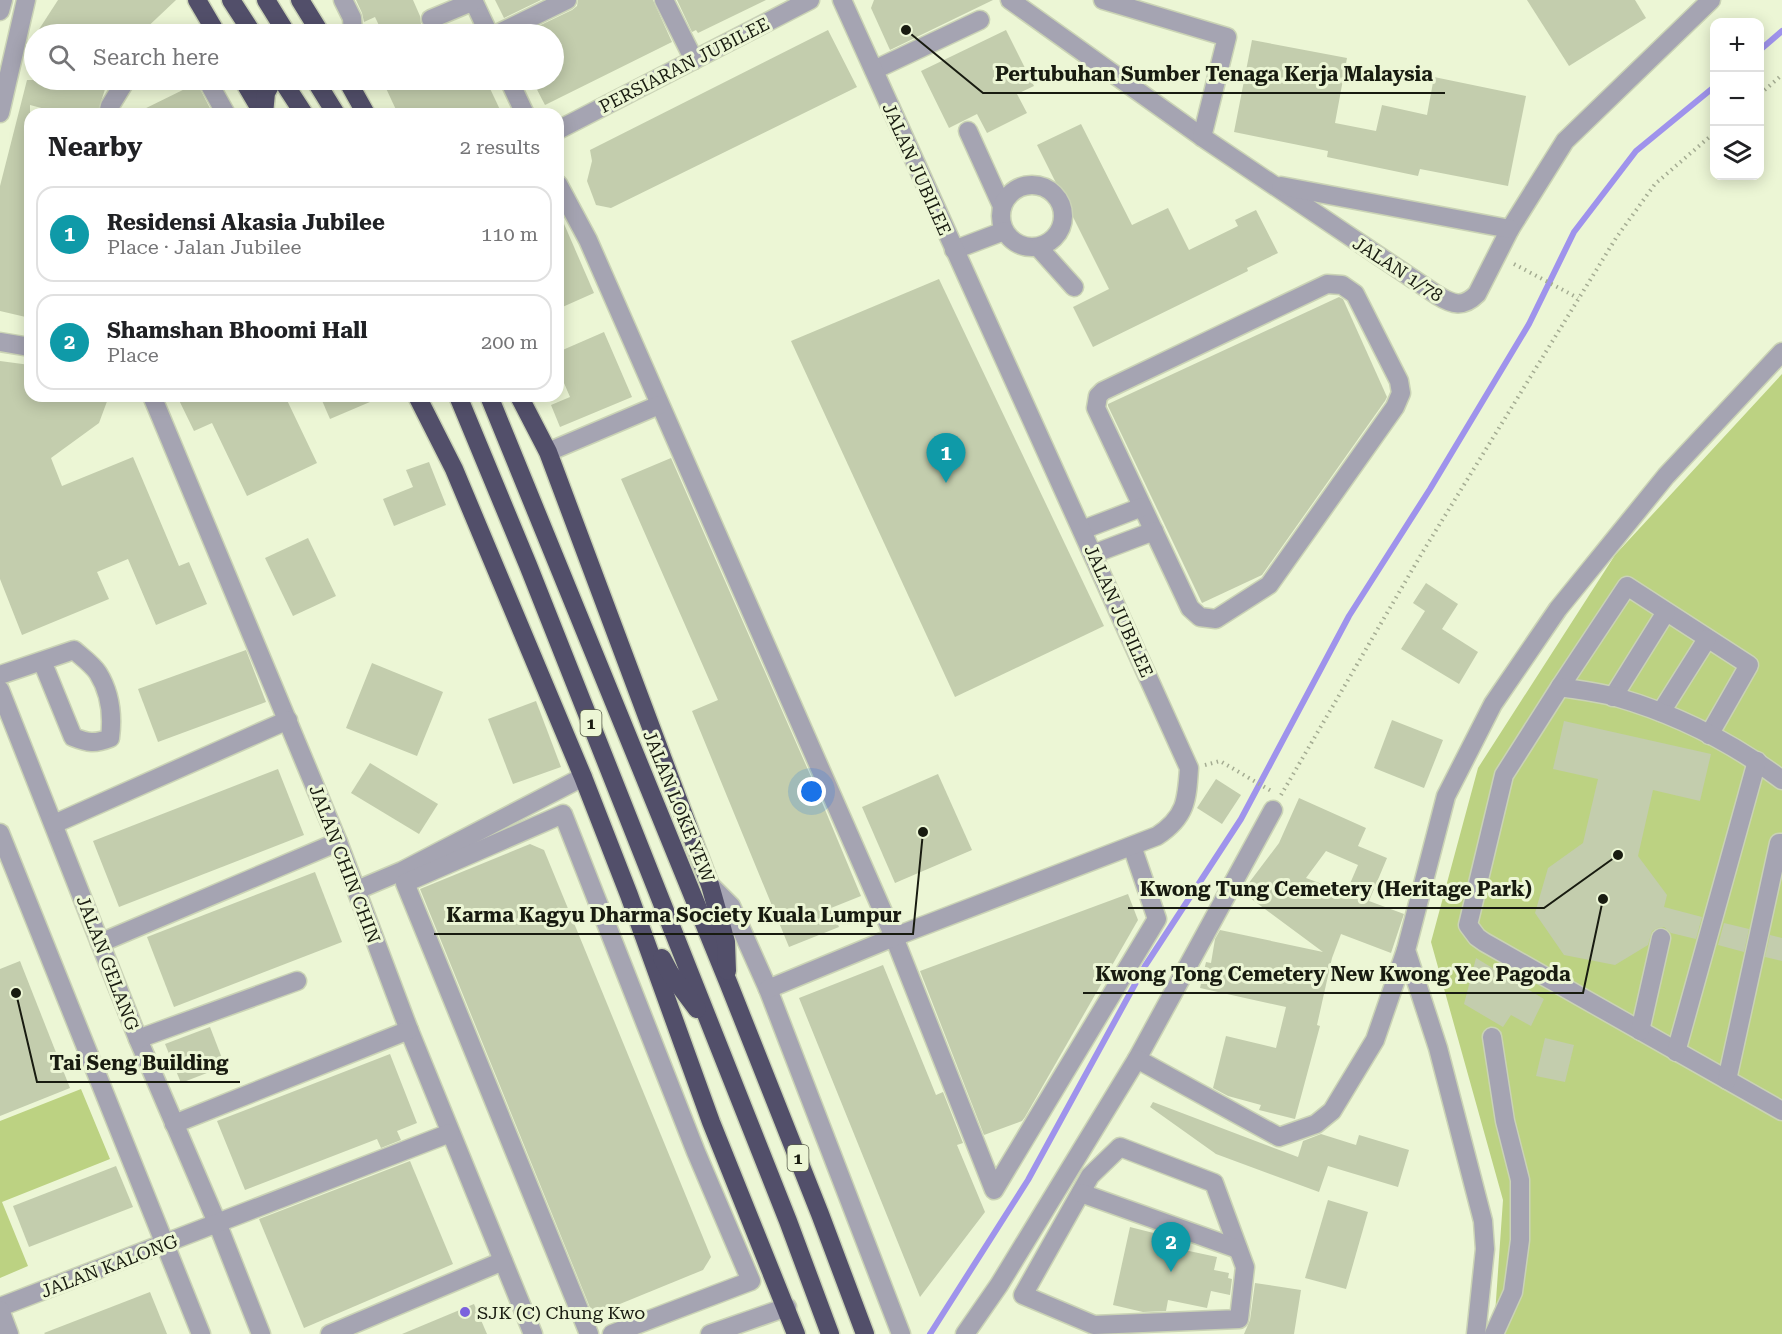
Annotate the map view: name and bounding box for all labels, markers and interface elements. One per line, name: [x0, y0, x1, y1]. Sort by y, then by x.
street label: PERSIARAN JUBILEE: [595, 13, 773, 117]
map controls: [1710, 18, 1764, 180]
button: +: [1710, 18, 1764, 72]
search box: [24, 24, 564, 90]
icon: search: [45, 41, 78, 74]
text: Search here: [93, 45, 219, 70]
callout: Pertubuhan Sumber Tenaga Kerja Malaysia: [983, 55, 1445, 93]
text: Pertubuhan Sumber Tenaga Kerja Malaysia: [995, 62, 1433, 86]
button: −: [1710, 72, 1764, 126]
street label: JALAN JUBILEE: [878, 100, 956, 238]
button: layers: [1710, 126, 1764, 180]
text: Nearby: [48, 132, 142, 162]
text: 2 results: [460, 135, 540, 159]
text: Residensi Akasia Jubilee: [107, 210, 385, 235]
text: 1: [64, 222, 75, 246]
text: 110 m: [481, 222, 538, 246]
street label: JALAN 1/78: [1349, 232, 1447, 306]
text: Place · Jalan Jubilee: [107, 235, 302, 259]
text: Shamshan Bhoomi Hall: [107, 318, 368, 343]
text: 2: [64, 330, 75, 354]
text: 200 m: [481, 330, 538, 354]
text: Place: [107, 343, 159, 367]
pin: 1: [926, 434, 966, 483]
street label: JALAN JUBILEE: [1080, 542, 1158, 680]
road number: 1: [580, 710, 602, 736]
street label: JALAN LOKE YEW: [639, 727, 719, 886]
your location: [797, 777, 826, 806]
street label: JALAN CHIN CHIN: [305, 782, 385, 946]
callout: Kwong Tung Cemetery (Heritage Park): [1128, 870, 1544, 908]
text: Kwong Tung Cemetery (Heritage Park): [1140, 877, 1532, 901]
street label: JALAN GELANG: [73, 893, 143, 1033]
callout: Karma Kagyu Dharma Society Kuala Lumpur: [434, 896, 913, 934]
text: Karma Kagyu Dharma Society Kuala Lumpur: [446, 903, 902, 927]
callout: Kwong Tong Cemetery New Kwong Yee Pagoda: [1083, 955, 1583, 993]
text: Kwong Tong Cemetery New Kwong Yee Pagoda: [1095, 962, 1571, 986]
callout: Tai Seng Building: [37, 1044, 240, 1082]
text: Tai Seng Building: [50, 1051, 229, 1075]
road number: 1: [788, 1145, 808, 1171]
pin: 2: [1152, 1222, 1190, 1272]
street label: JALAN KALONG: [38, 1230, 180, 1302]
place label: SJK (C) Chung Kwo: [477, 1302, 645, 1323]
marker: SJK (C) Chung Kwo: [458, 1305, 472, 1319]

